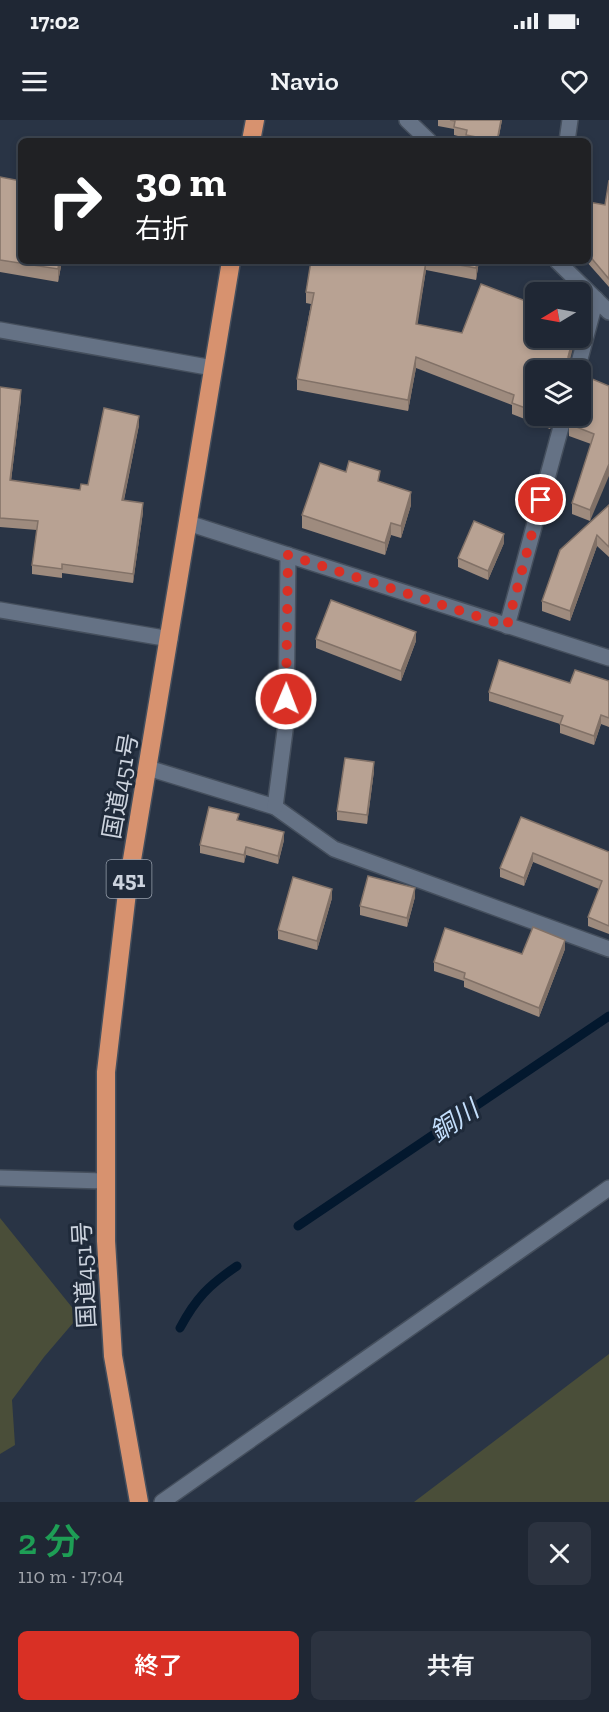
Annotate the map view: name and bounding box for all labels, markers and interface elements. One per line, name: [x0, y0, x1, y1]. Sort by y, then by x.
text: 17:02: [30, 8, 79, 35]
icon: menu: [18, 65, 51, 98]
text: Navio: [270, 65, 339, 97]
icon: heart: [558, 65, 591, 98]
text: 30 m: [135, 156, 226, 207]
icon: right: [36, 162, 114, 240]
text: 右折: [135, 213, 189, 245]
north arrow: [525, 282, 591, 348]
map controls: [525, 282, 591, 426]
button: layers: [525, 360, 591, 426]
pin: [515, 474, 566, 525]
icon: arrive: [524, 483, 557, 516]
position arrow: [254, 667, 318, 731]
street label: 国道451号: [96, 731, 144, 841]
road number: 451: [106, 860, 152, 898]
water label: 銅川: [423, 1092, 487, 1149]
street label: 国道451号: [67, 1221, 101, 1329]
text: 2 分: [18, 1520, 80, 1563]
button: close: [528, 1522, 591, 1585]
text: 110 m · 17:04: [18, 1564, 124, 1588]
button: 終了: [18, 1631, 299, 1700]
button: 共有: [311, 1631, 591, 1700]

